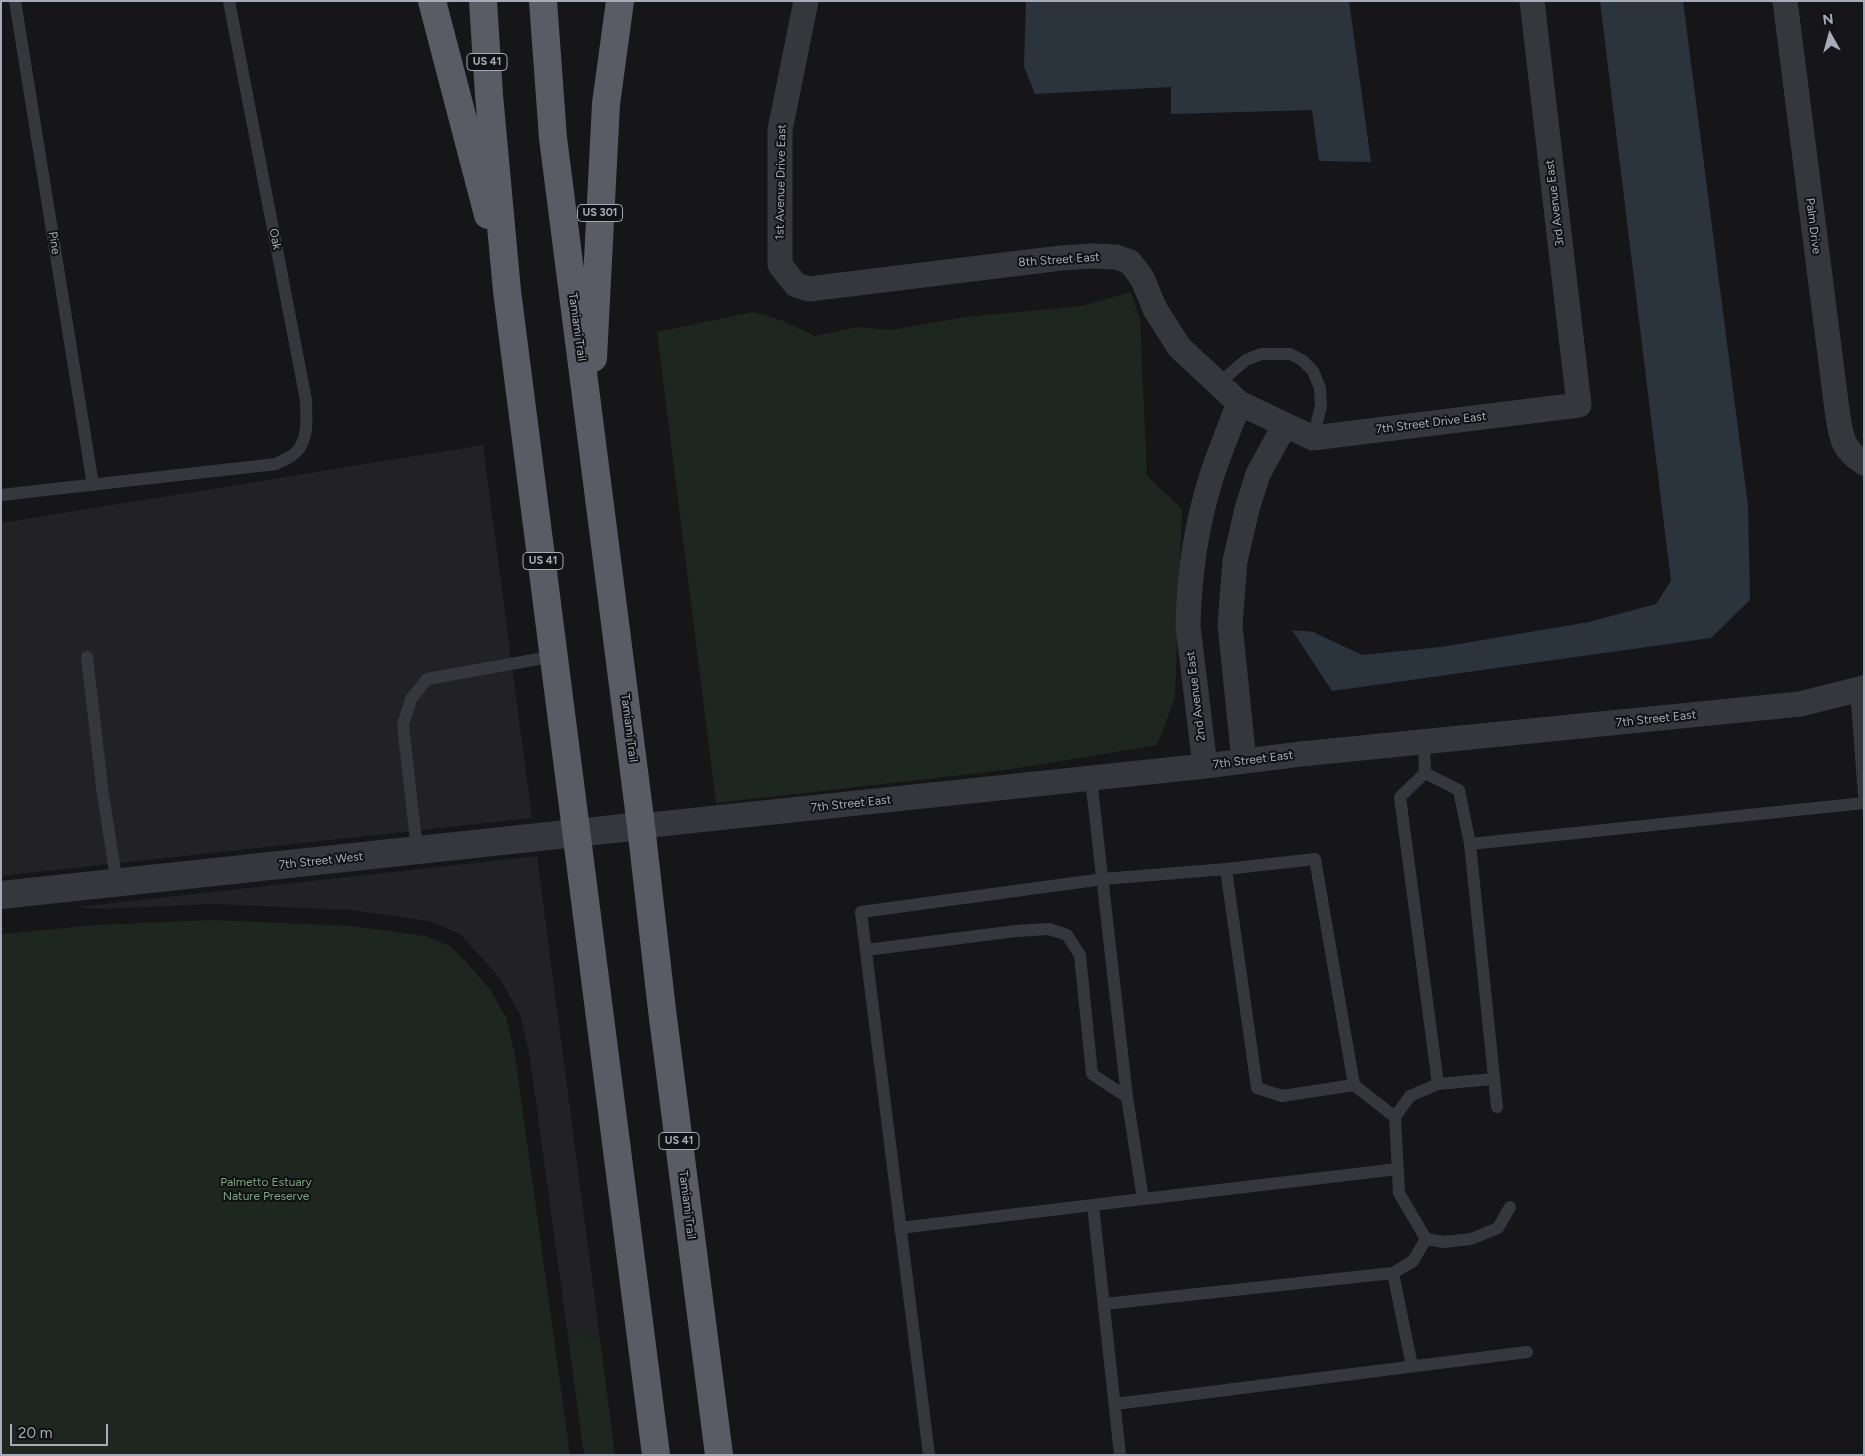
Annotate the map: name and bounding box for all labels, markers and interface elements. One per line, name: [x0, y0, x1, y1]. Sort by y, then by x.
north arrow: [1805, 10, 1855, 60]
text: N: [1822, 11, 1835, 29]
road number: US 41: [467, 54, 507, 70]
street label: 1st Avenue Drive East: [773, 124, 789, 240]
street label: 3rd Avenue East: [1543, 159, 1567, 247]
street label: Palm Drive: [1802, 197, 1824, 255]
road number: US 301: [578, 204, 622, 222]
street label: Oak: [266, 227, 284, 251]
street label: Pine: [45, 231, 63, 255]
street label: 8th Street East: [1018, 250, 1100, 270]
street label: Tamiami Trail: [565, 292, 589, 362]
street label: 7th Street Drive East: [1375, 409, 1487, 437]
road number: US 41: [523, 552, 563, 570]
street label: 2nd Avenue East: [1183, 650, 1209, 742]
street label: Tamiami Trail: [618, 693, 640, 763]
street label: 7th Street East: [1615, 708, 1697, 730]
street label: 7th Street East: [1212, 748, 1294, 772]
street label: 7th Street East: [810, 793, 892, 815]
street label: 7th Street West: [278, 849, 364, 873]
road number: US 41: [659, 1132, 699, 1150]
street label: Tamiami Trail: [676, 1170, 698, 1240]
park label: Palmetto Estuary Nature Preserve: [220, 1175, 312, 1203]
scale bar: [12, 1414, 110, 1446]
text: 20 m: [18, 1424, 52, 1442]

